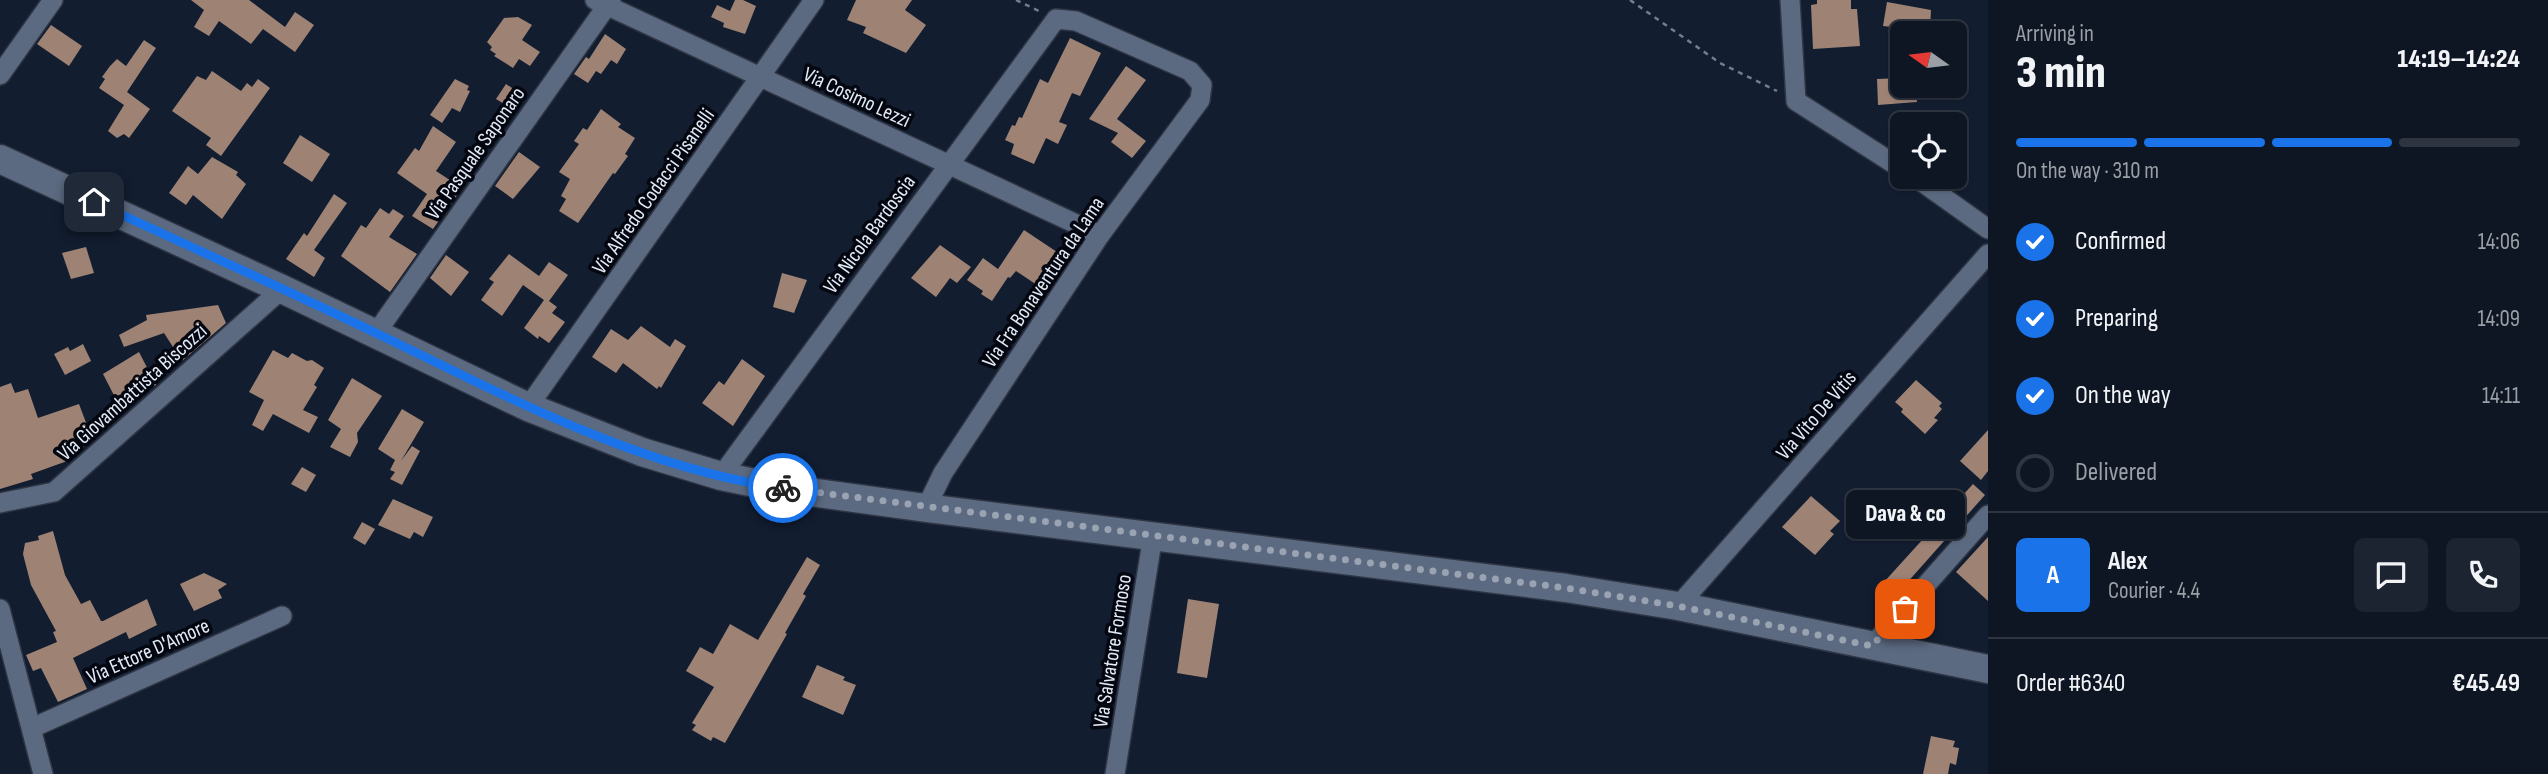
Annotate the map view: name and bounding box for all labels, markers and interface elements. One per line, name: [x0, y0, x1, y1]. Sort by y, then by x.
text: Arriving in: [2016, 20, 2094, 48]
north arrow: [1890, 21, 1967, 98]
map controls: [1890, 21, 1967, 189]
text: 14:19–14:24: [2397, 44, 2520, 75]
text: 3 min: [2016, 46, 2106, 101]
street label: Via Cosimo Lezzi: [799, 62, 914, 133]
street label: Via Pasquale Saponaro: [420, 82, 530, 224]
street label: Via Alfredo Codacci Pisanelli: [587, 104, 720, 279]
button: locate: [1890, 112, 1967, 189]
text: On the way · 310 m: [2016, 157, 2159, 185]
street label: Via Nicola Bardoscia: [818, 170, 921, 298]
pin: [64, 172, 124, 232]
icon: home: [75, 183, 113, 221]
street label: Via Fra Bonaventura da Lama: [977, 192, 1110, 372]
icon: check: [2016, 223, 2054, 261]
text: Confirmed: [2075, 226, 2166, 257]
text: 14:06: [2478, 228, 2520, 256]
icon: check: [2016, 300, 2054, 338]
text: Preparing: [2075, 303, 2158, 334]
text: 14:09: [2478, 305, 2520, 333]
street label: Via Giovambattista Biscozzi: [52, 319, 212, 466]
street label: Via Vito De Vitis: [1771, 366, 1862, 465]
icon: check: [2016, 377, 2054, 415]
text: On the way: [2075, 380, 2171, 411]
text: 14:11: [2482, 382, 2520, 410]
courier: [748, 453, 818, 523]
text: Delivered: [2075, 457, 2157, 488]
icon: bike: [764, 469, 802, 507]
callout: Dava & co: [1846, 490, 1965, 539]
text: Dava & co: [1865, 500, 1946, 528]
button: chat: [2354, 538, 2428, 612]
button: phone: [2446, 538, 2520, 612]
text: Alex: [2108, 546, 2148, 577]
text: A: [2047, 560, 2059, 591]
street label: Via Salvatore Formoso: [1088, 573, 1137, 730]
text: Courier · 4.4: [2108, 577, 2200, 605]
pin: [1875, 579, 1935, 639]
icon: bag: [1886, 590, 1924, 628]
street label: Via Ettore D'Amore: [83, 613, 213, 690]
text: Order #6340: [2016, 668, 2125, 699]
text: €45.49: [2452, 668, 2520, 699]

